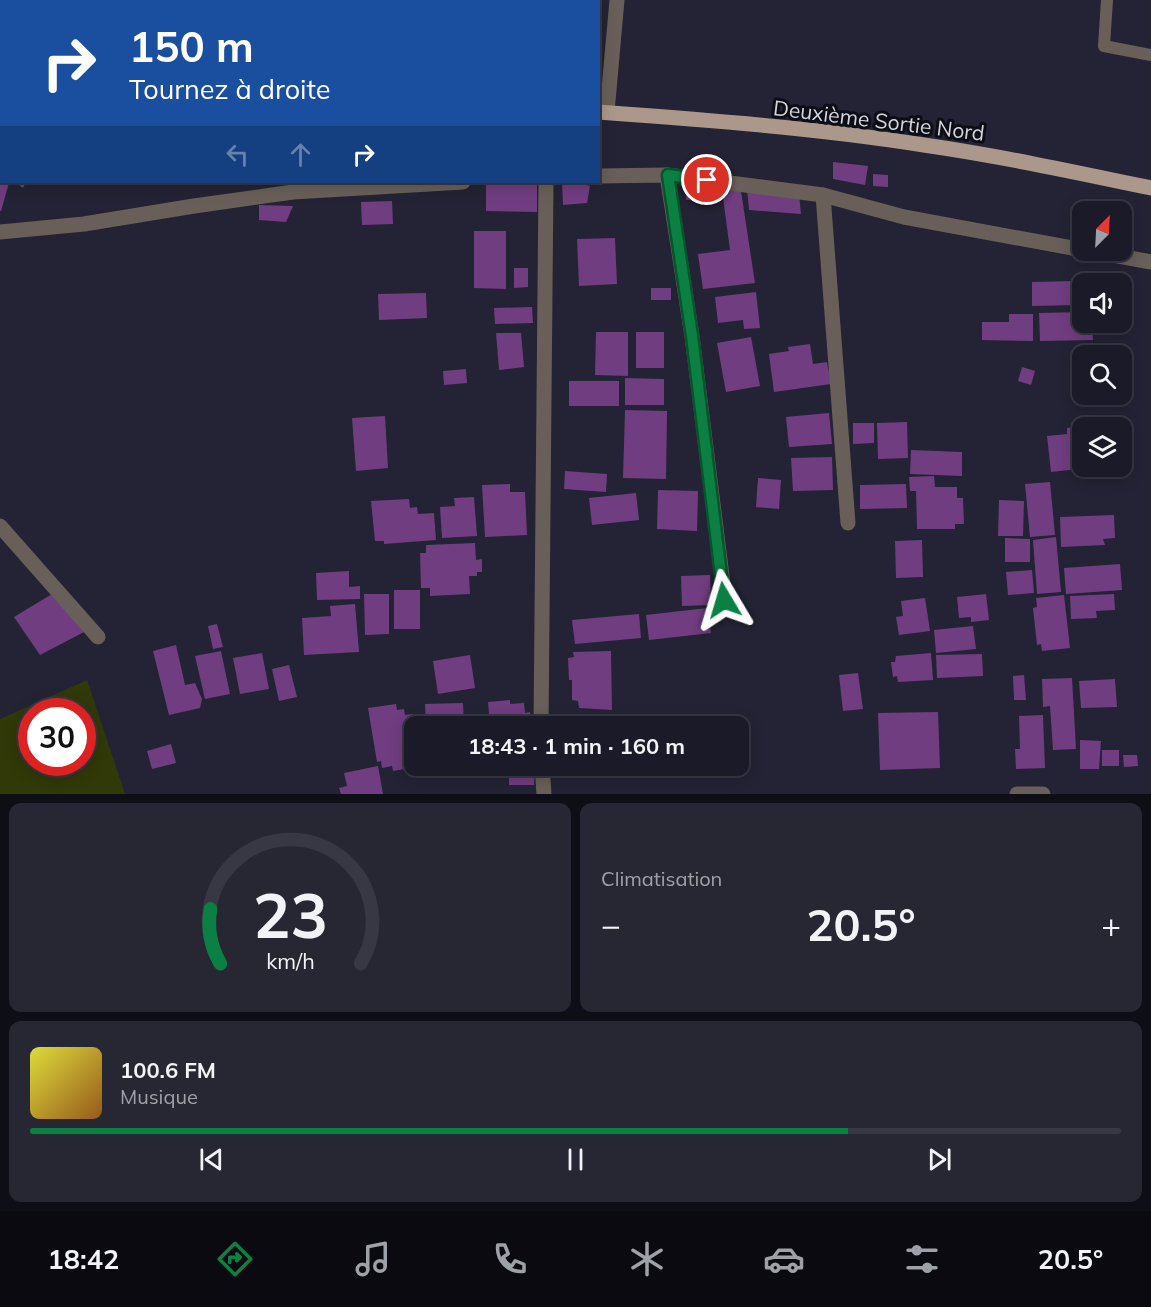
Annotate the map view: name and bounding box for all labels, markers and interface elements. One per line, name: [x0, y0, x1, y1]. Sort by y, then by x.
text: 150 m: [129, 20, 254, 73]
icon: right: [30, 24, 108, 102]
text: Tournez à droite: [129, 72, 330, 106]
street label: Deuxième Sortie Nord: [772, 94, 986, 146]
icon: left: [221, 138, 254, 171]
icon: ahead: [284, 138, 317, 171]
icon: right: [347, 138, 380, 171]
pin: [681, 154, 732, 205]
icon: arrive: [690, 163, 723, 196]
north arrow: [1072, 201, 1132, 261]
map controls: [1072, 201, 1132, 477]
button: sound: [1072, 273, 1132, 333]
button: search: [1072, 345, 1132, 405]
button: layers: [1072, 417, 1132, 477]
position arrow: [692, 568, 756, 632]
speed limit sign: 30: [18, 698, 96, 776]
text: 18:43 · 1 min · 160 m: [468, 732, 685, 760]
text: Climatisation: [601, 866, 722, 891]
text: 23: [253, 875, 327, 954]
text: 20.5°: [806, 896, 916, 952]
text: −: [601, 904, 621, 945]
text: +: [1101, 904, 1121, 945]
text: km/h: [266, 948, 314, 975]
text: 100.6 FM: [120, 1056, 216, 1084]
text: Musique: [120, 1084, 198, 1109]
icon: previous: [195, 1143, 228, 1176]
icon: pause: [559, 1143, 592, 1176]
icon: next: [923, 1143, 956, 1176]
icon: directions: [214, 1238, 256, 1280]
icon: music: [352, 1238, 394, 1280]
icon: phone: [489, 1238, 531, 1280]
icon: climate: [626, 1238, 668, 1280]
icon: car: [763, 1238, 805, 1280]
icon: filters: [901, 1238, 943, 1280]
text: 18:42: [48, 1242, 119, 1276]
text: 20.5°: [1038, 1242, 1103, 1276]

